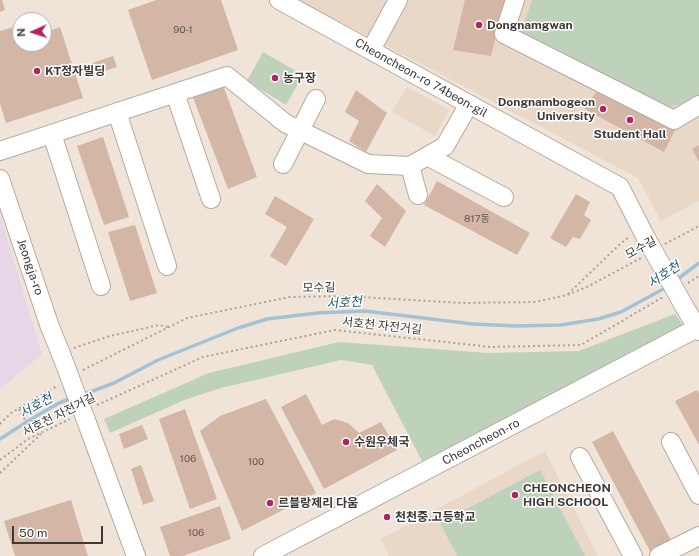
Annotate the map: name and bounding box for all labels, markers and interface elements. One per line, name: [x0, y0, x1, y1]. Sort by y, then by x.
north arrow: [12, 12, 52, 52]
place label: Dongnamgwan: [487, 18, 573, 32]
marker: Dongnamgwan: [474, 20, 484, 30]
house number: 90-1: [173, 24, 193, 36]
text: N: [15, 28, 27, 37]
street label: Cheoncheon-ro 74beon-gil: [352, 36, 490, 120]
place label: KT정자빌딩: [45, 64, 105, 78]
marker: KT정자빌딩: [32, 66, 42, 76]
place label: 농구장: [283, 71, 316, 85]
marker: 농구장: [270, 73, 280, 83]
place label: Dongnambogeon University: [498, 95, 595, 123]
marker: Dongnambogeon University: [598, 104, 608, 114]
marker: Student Hall: [625, 115, 635, 125]
place label: Student Hall: [594, 127, 666, 141]
house number: 817동: [464, 213, 490, 225]
street label: 모수길: [623, 234, 659, 262]
street label: Jeongja-ro: [14, 237, 46, 297]
water label: 서호천: [645, 259, 683, 291]
street label: 모수길: [302, 281, 336, 295]
water label: 서호천: [326, 294, 362, 312]
street label: 서호천 자전거길: [341, 315, 423, 337]
water label: 서호천: [17, 390, 55, 422]
street label: 서호천 자전거길: [20, 390, 98, 440]
street label: Cheoncheon-ro: [440, 416, 522, 468]
place label: 수원우체국: [354, 435, 409, 449]
marker: 수원우체국: [341, 437, 351, 447]
house number: 106: [180, 453, 196, 465]
house number: 100: [248, 456, 264, 468]
place label: CHEONCHEON HIGH SCHOOL: [523, 481, 611, 509]
marker: CHEONCHEON HIGH SCHOOL: [510, 490, 520, 500]
place label: 르블랑제리 다움: [278, 496, 358, 510]
marker: 르블랑제리 다움: [265, 498, 275, 508]
place label: 천천중.고등학교: [395, 510, 476, 524]
marker: 천천중.고등학교: [382, 512, 392, 522]
scale bar: [14, 518, 105, 544]
text: 50 m: [19, 526, 47, 540]
house number: 106: [188, 527, 204, 539]

